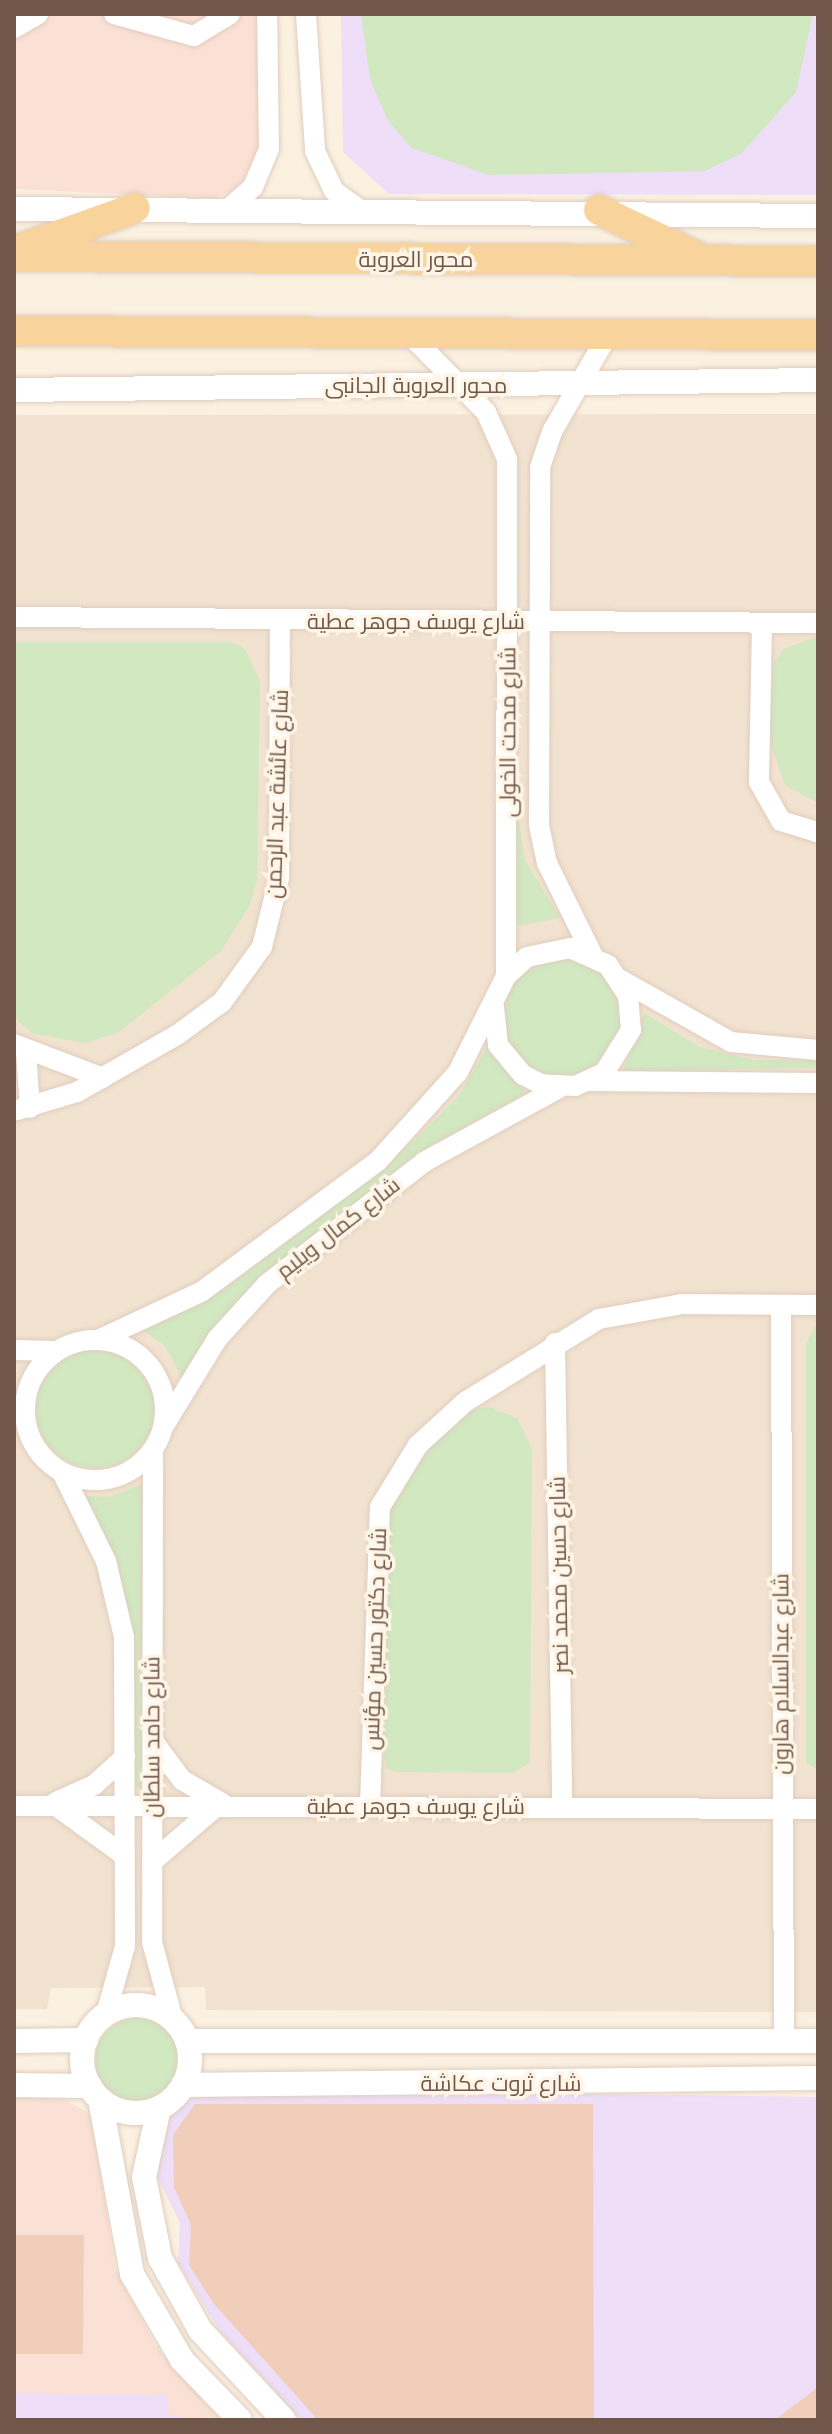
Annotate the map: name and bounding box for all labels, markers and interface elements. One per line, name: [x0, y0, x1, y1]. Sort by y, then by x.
street label: محور العروبة: [359, 247, 473, 273]
street label: محور العروبة الجانبى: [325, 373, 507, 399]
street label: شارع يوسف جوهر عطية: [307, 609, 525, 635]
street label: شارع مدحت الخولى: [495, 647, 521, 817]
street label: شارع عائشة عبد الرحمن: [260, 689, 294, 899]
street label: شارع كمال ويليم: [271, 1172, 405, 1284]
street label: شارع حسين محمد نصر: [544, 1476, 574, 1674]
street label: شارع دكتور حسين مؤنس: [358, 1527, 392, 1751]
street label: شارع عبدالسلام هارون: [768, 1573, 794, 1775]
street label: شارع حامد سلطان: [139, 1656, 165, 1818]
street label: شارع يوسف جوهر عطية: [307, 1794, 525, 1820]
street label: شارع ثروت عكاشة: [420, 2071, 582, 2097]

